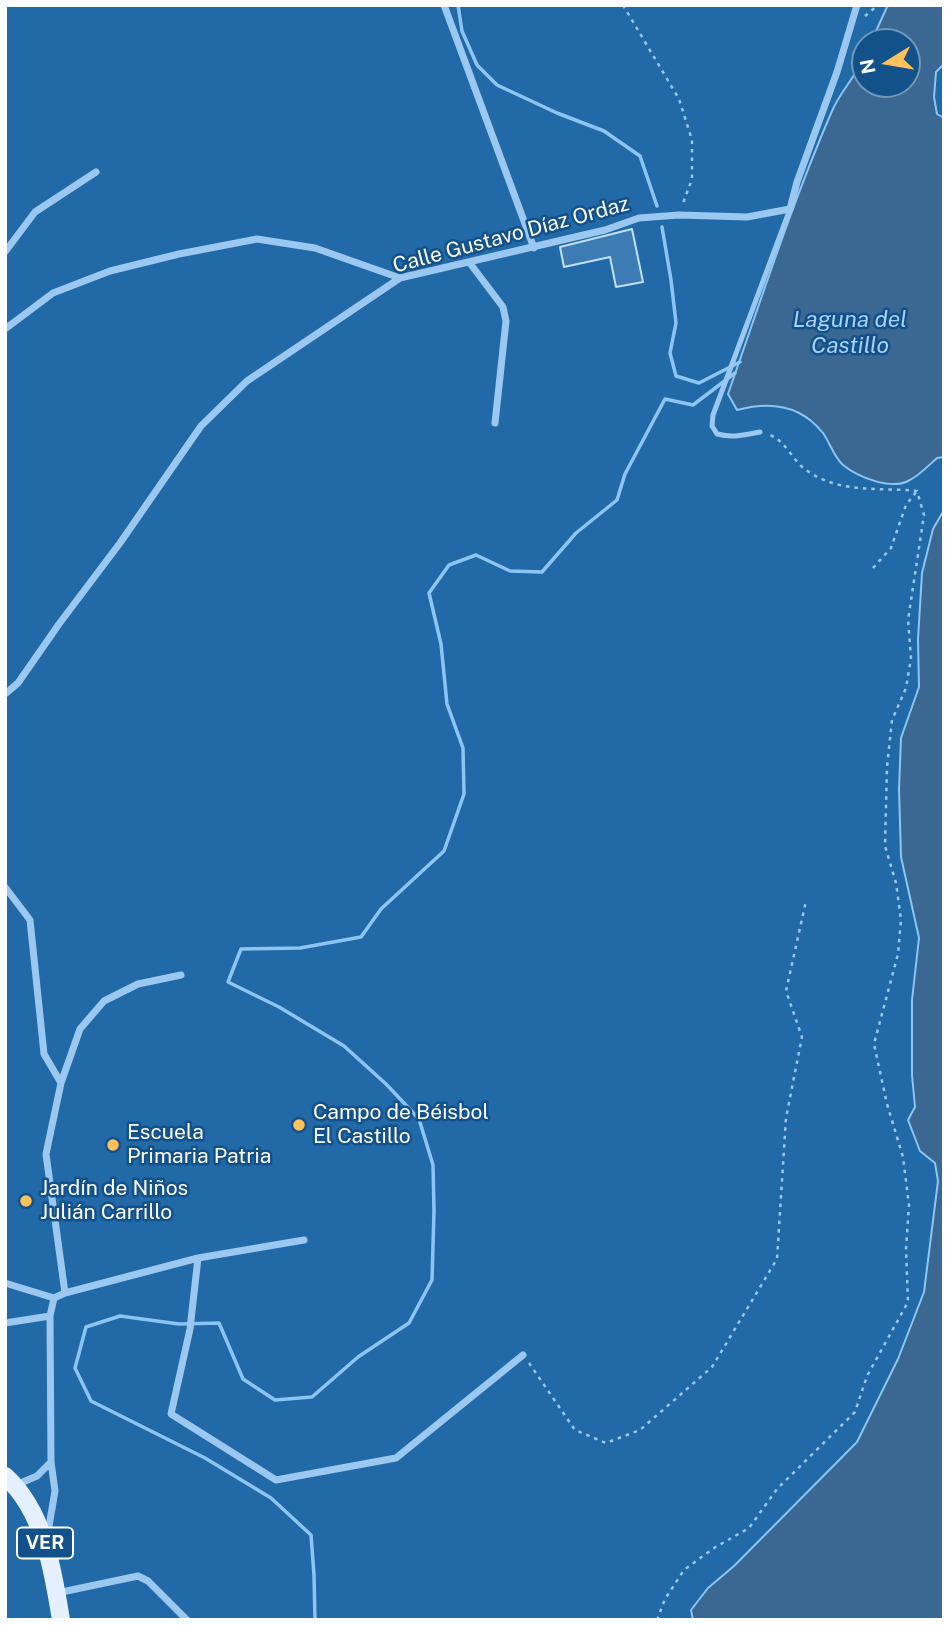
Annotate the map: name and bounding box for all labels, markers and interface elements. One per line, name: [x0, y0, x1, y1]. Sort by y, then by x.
north arrow: [851, 28, 921, 98]
text: N: [855, 57, 880, 76]
street label: Calle Gustavo Díaz Ordaz: [390, 191, 632, 279]
water label: Laguna del Castillo: [793, 306, 907, 360]
place label: Campo de Béisbol El Castillo: [313, 1100, 489, 1150]
marker: Campo de Béisbol El Castillo: [291, 1117, 307, 1133]
place label: Escuela Primaria Patria: [127, 1120, 271, 1170]
marker: Escuela Primaria Patria: [105, 1137, 121, 1153]
place label: Jardín de Niños Julián Carrillo: [40, 1176, 188, 1226]
marker: Jardín de Niños Julián Carrillo: [18, 1193, 34, 1209]
road number: VER: [17, 1527, 73, 1558]

